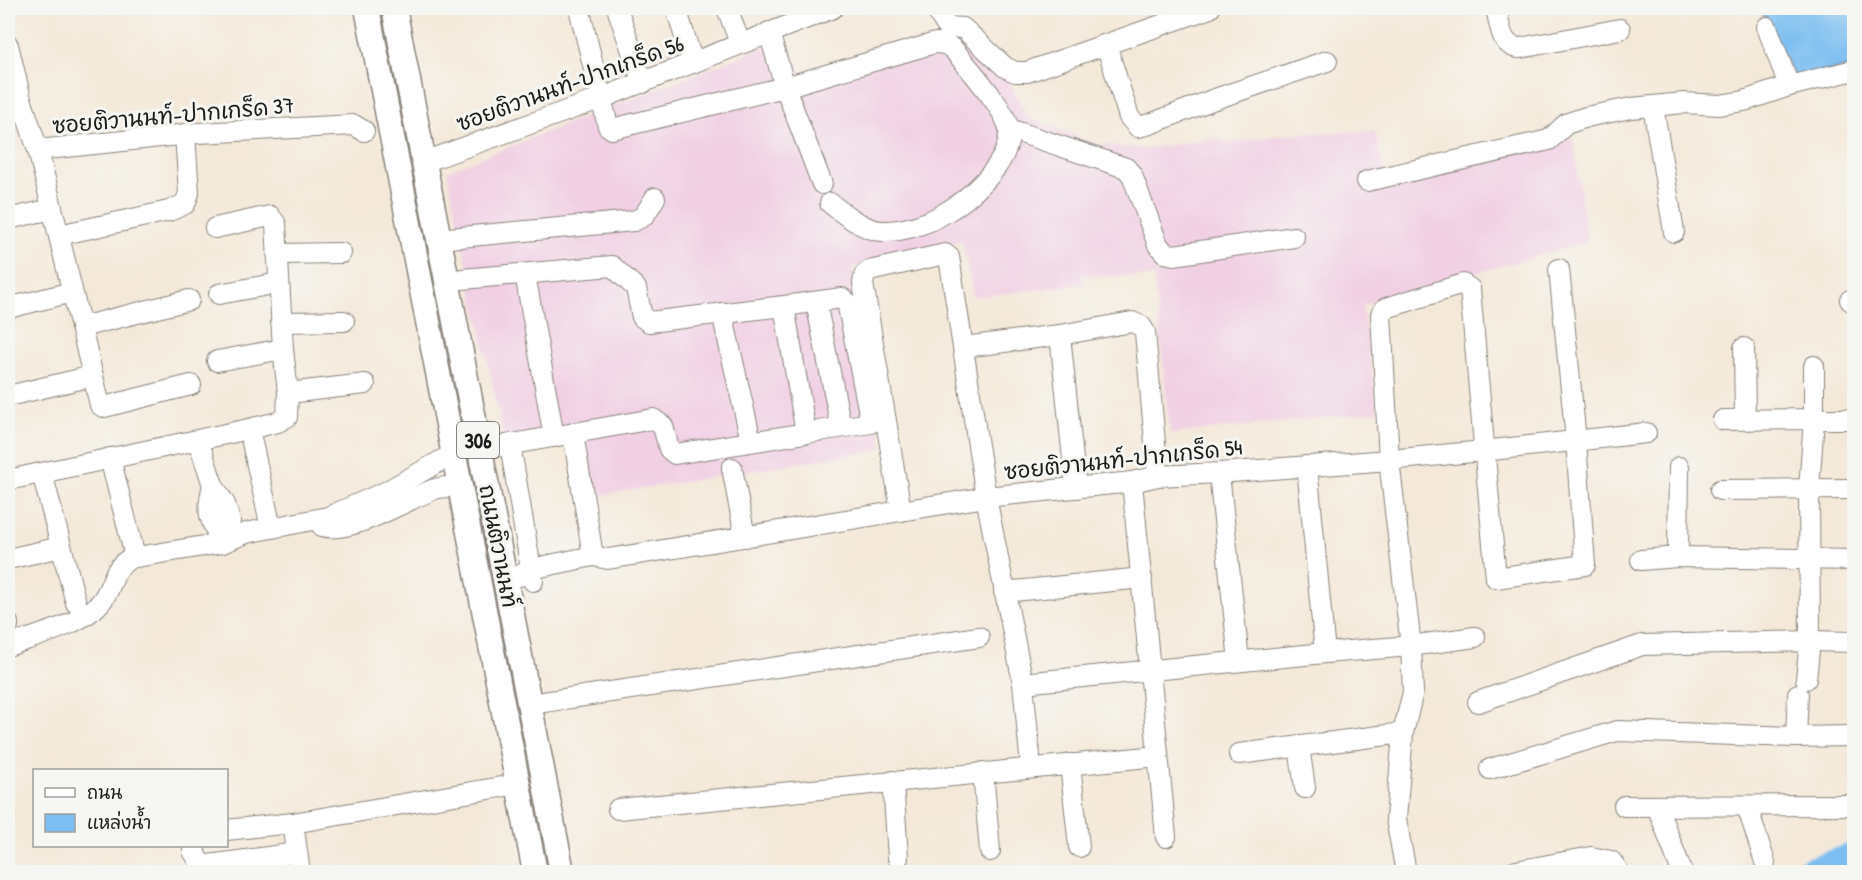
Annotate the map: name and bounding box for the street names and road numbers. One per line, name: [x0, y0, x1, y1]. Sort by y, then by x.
street label: ซอยติวานนท์-ปากเกร็ด 56: [452, 28, 688, 138]
street label: ซอยติวานนท์-ปากเกร็ด 37: [51, 89, 295, 141]
road number: 306: [457, 422, 499, 458]
street label: ซอยติวานนท์-ปากเกร็ด 54: [1002, 432, 1244, 486]
street label: ถนนติวานนท์: [472, 482, 526, 610]

